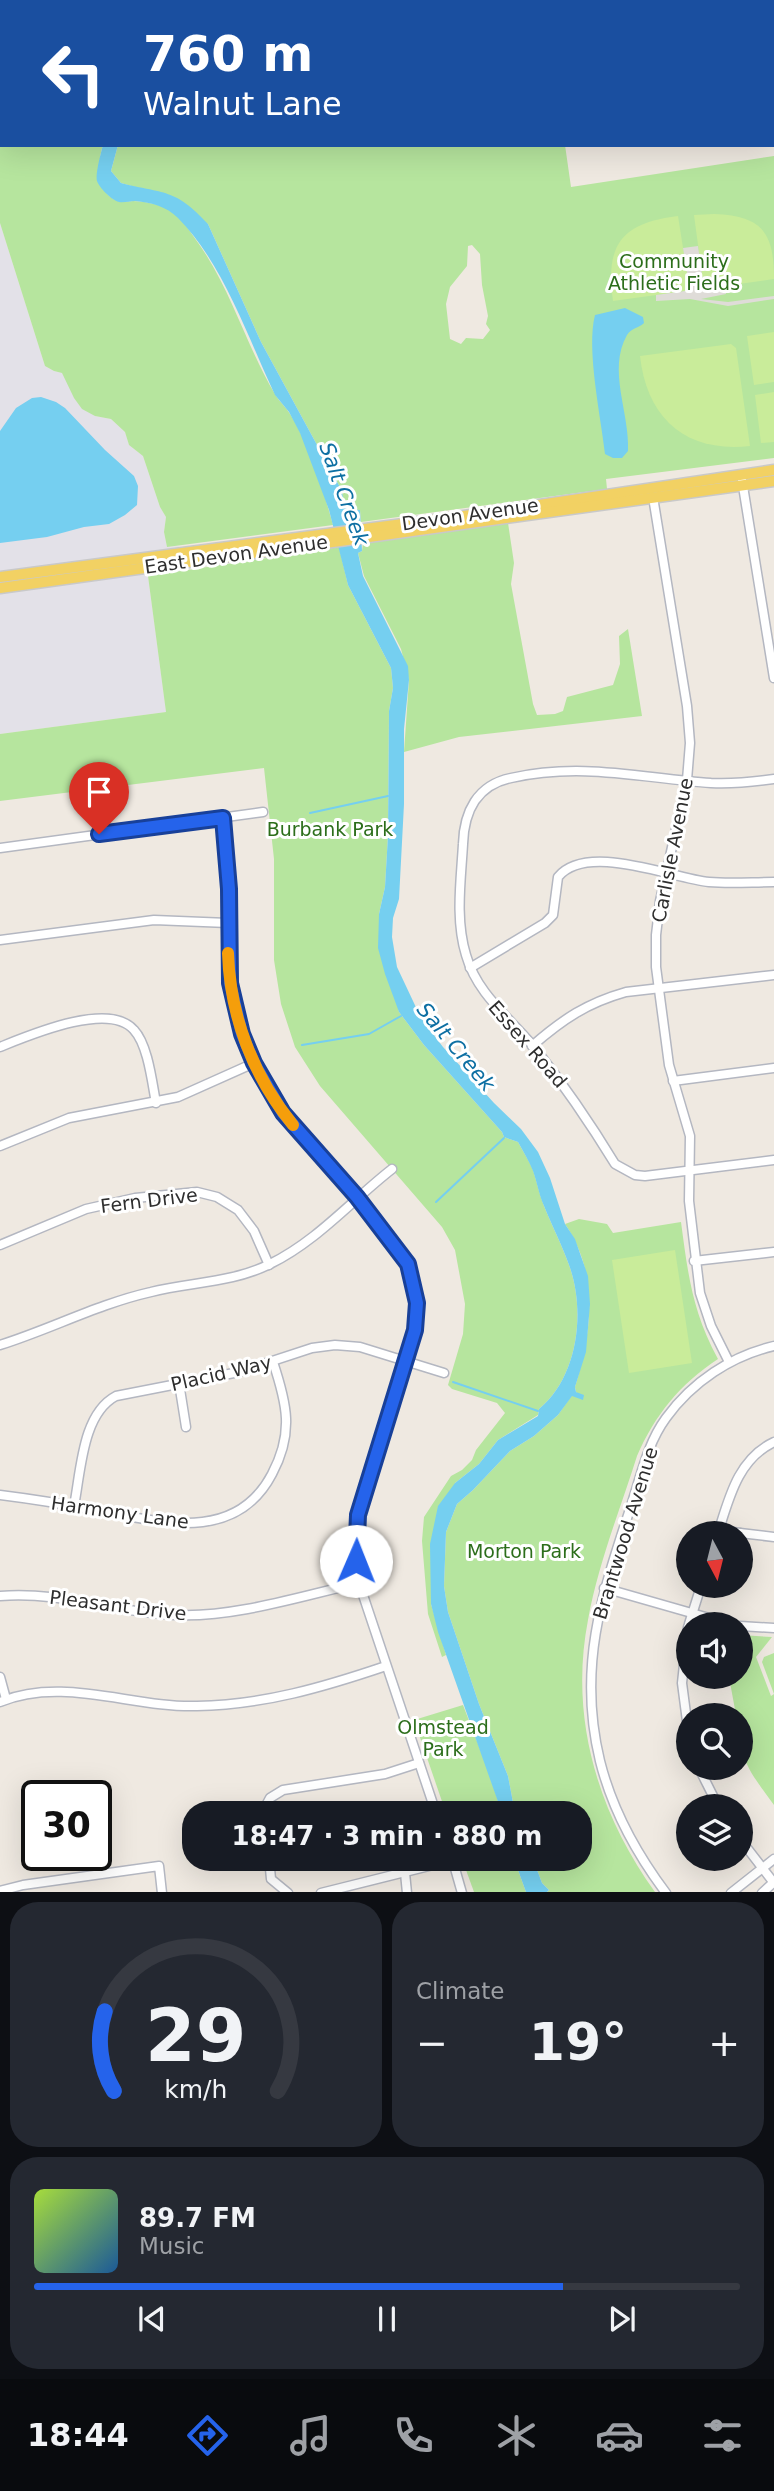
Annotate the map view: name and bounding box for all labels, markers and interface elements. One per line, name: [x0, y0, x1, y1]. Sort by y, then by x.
text: 760 m: [143, 26, 313, 83]
icon: left: [28, 28, 119, 119]
text: Walnut Lane: [143, 85, 342, 123]
park label: Community Athletic Fields: [608, 250, 740, 294]
water label: Salt Creek: [314, 439, 374, 550]
street label: Devon Avenue: [400, 494, 540, 534]
street label: East Devon Avenue: [143, 530, 329, 578]
pin: [69, 762, 129, 834]
icon: arrive: [80, 773, 118, 811]
street label: Carlisle Avenue: [647, 776, 697, 924]
park label: Burbank Park: [267, 818, 393, 840]
street label: Essex Road: [484, 996, 572, 1092]
water label: Salt Creek: [412, 998, 501, 1097]
street label: Fern Drive: [99, 1183, 199, 1217]
street label: Placid Way: [169, 1351, 273, 1395]
street label: Brantwood Avenue: [588, 1444, 662, 1622]
street label: Harmony Lane: [50, 1491, 190, 1533]
north arrow: [676, 1521, 752, 1598]
map controls: [676, 1521, 753, 1871]
position arrow: [319, 1524, 393, 1598]
park label: Morton Park: [467, 1540, 581, 1562]
street label: Pleasant Drive: [48, 1586, 188, 1624]
button: sound: [676, 1612, 753, 1689]
button: search: [676, 1703, 753, 1780]
park label: Olmstead Park: [397, 1716, 489, 1760]
speed limit sign: 30: [21, 1780, 112, 1871]
button: layers: [676, 1794, 753, 1871]
text: 18:47 · 3 min · 880 m: [232, 1821, 542, 1851]
text: Climate: [416, 1978, 505, 2004]
text: 29: [145, 1993, 247, 2078]
text: 19°: [529, 2012, 627, 2072]
text: −: [416, 2021, 448, 2065]
text: +: [708, 2021, 740, 2065]
text: km/h: [164, 2074, 228, 2103]
text: 89.7 FM: [139, 2203, 256, 2233]
text: Music: [139, 2233, 204, 2259]
icon: previous: [133, 2300, 171, 2338]
icon: pause: [368, 2300, 406, 2338]
icon: next: [603, 2300, 641, 2338]
icon: directions: [183, 2411, 232, 2460]
icon: music: [286, 2411, 335, 2460]
icon: phone: [389, 2411, 438, 2460]
icon: climate: [492, 2411, 541, 2460]
icon: car: [595, 2411, 644, 2460]
icon: filters: [698, 2411, 747, 2460]
text: 18:44: [27, 2416, 129, 2454]

